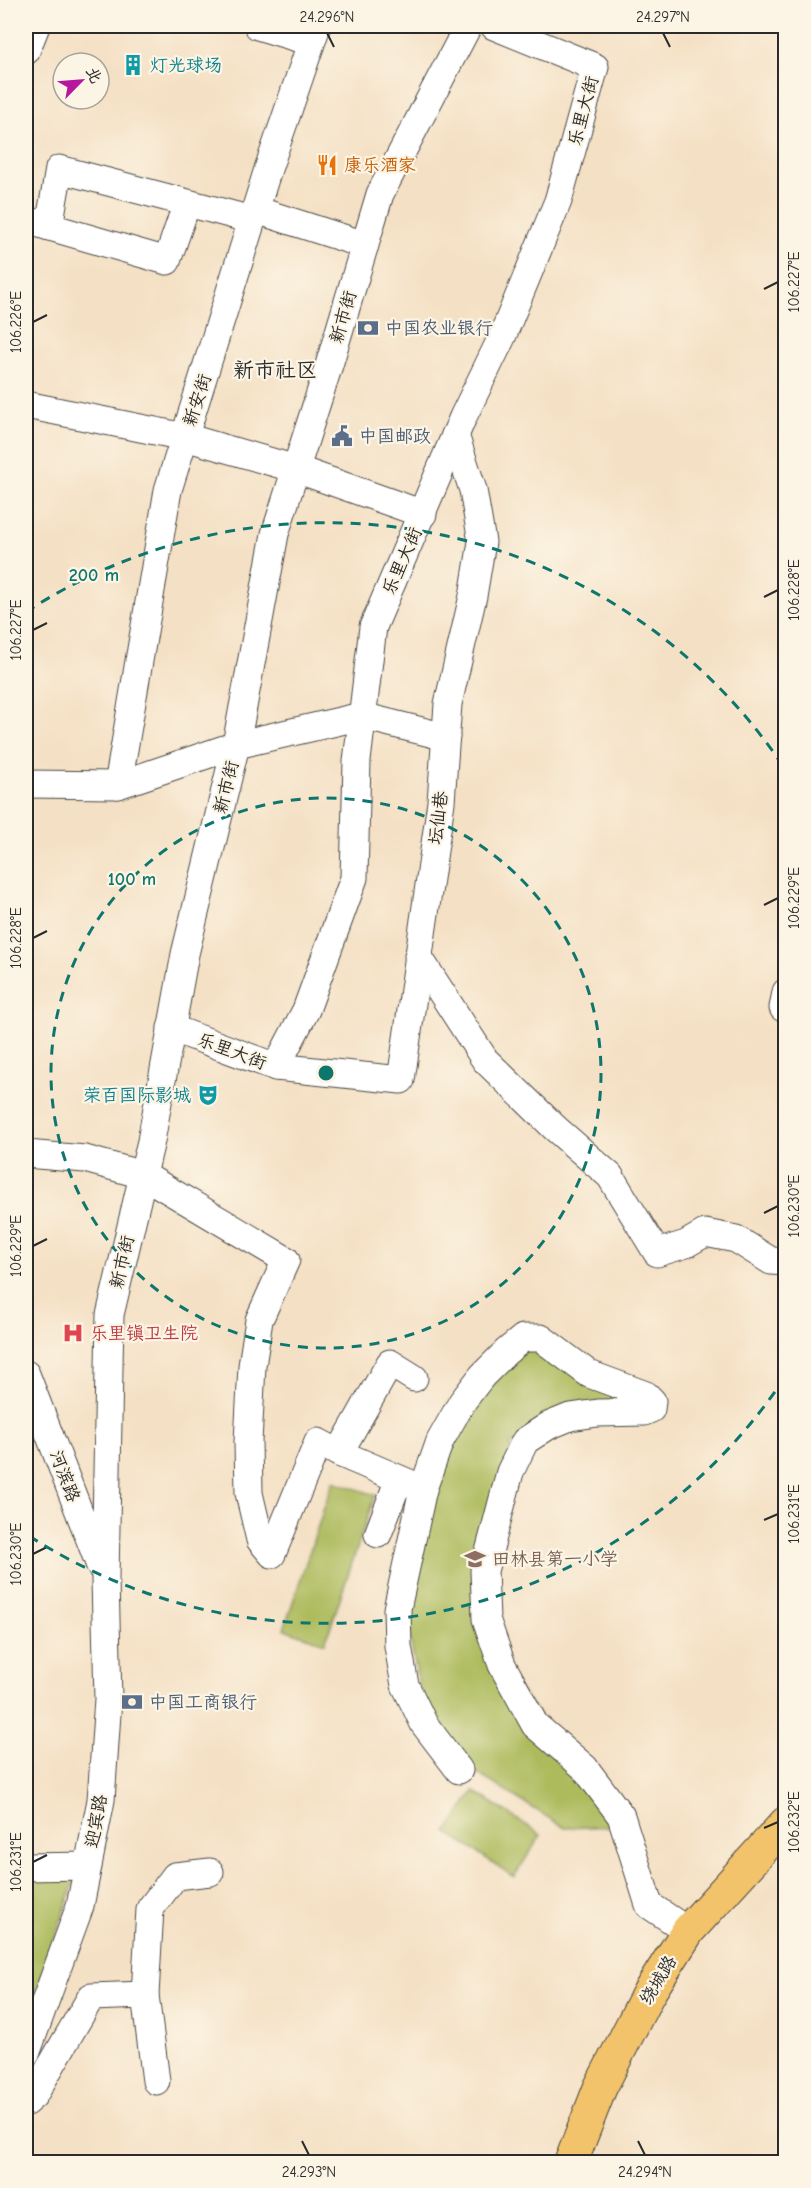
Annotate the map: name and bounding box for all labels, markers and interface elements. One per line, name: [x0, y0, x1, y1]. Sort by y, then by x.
text: 24.296°N: [300, 8, 354, 26]
text: 24.297°N: [636, 8, 690, 26]
north arrow: [51, 51, 111, 111]
building icon: 灯光球场: [121, 53, 145, 77]
place label: 灯光球场: [150, 55, 222, 76]
text: 北: [82, 64, 105, 86]
street label: 乐里大街: [564, 74, 603, 149]
restaurant icon: 康乐酒家: [315, 153, 339, 177]
place label: 康乐酒家: [344, 155, 416, 176]
text: 106.227°E: [785, 251, 803, 313]
street label: 新市街: [326, 288, 361, 346]
text: 106.226°E: [7, 291, 25, 353]
bank icon: 中国农业银行: [356, 316, 380, 340]
place label: 中国农业银行: [385, 318, 493, 339]
district label: 新市社区: [233, 358, 317, 382]
street label: 新安街: [179, 371, 216, 429]
public building icon: 中国邮政: [330, 424, 354, 448]
place label: 中国邮政: [359, 426, 431, 447]
street label: 乐里大街: [378, 524, 427, 598]
text: 106.228°E: [785, 559, 803, 621]
text: 200 m: [69, 565, 119, 586]
text: 106.227°E: [7, 599, 25, 661]
street label: 新市街: [210, 758, 243, 816]
street label: 坛仙巷: [425, 790, 452, 846]
text: 106.229°E: [785, 867, 803, 929]
text: 100 m: [108, 869, 156, 890]
text: 106.228°E: [7, 907, 25, 969]
street label: 乐里大街: [194, 1029, 269, 1074]
centre of rings: [316, 1063, 336, 1083]
theatre icon: 荣百国际影城: [196, 1083, 220, 1107]
place label: 荣百国际影城: [83, 1085, 191, 1106]
text: 106.230°E: [785, 1175, 803, 1237]
text: 106.229°E: [7, 1215, 25, 1277]
street label: 新市街: [106, 1233, 139, 1291]
hospital icon: 乐里镇卫生院: [61, 1321, 85, 1345]
place label: 乐里镇卫生院: [90, 1323, 198, 1344]
street label: 河滨路: [45, 1447, 84, 1505]
text: 106.231°E: [785, 1484, 803, 1544]
text: 106.230°E: [7, 1523, 25, 1585]
school or university icon: 田林县第一小学: [463, 1547, 487, 1571]
place label: 田林县第一小学: [492, 1549, 618, 1570]
bank icon: 中国工商银行: [120, 1690, 144, 1714]
place label: 中国工商银行: [149, 1692, 257, 1713]
text: 106.232°E: [785, 1791, 803, 1853]
street label: 迎宾路: [81, 1793, 112, 1849]
text: 106.231°E: [7, 1832, 25, 1892]
street label: 绕城路: [636, 1952, 681, 2009]
text: 24.293°N: [282, 2163, 336, 2181]
text: 24.294°N: [618, 2163, 672, 2181]

